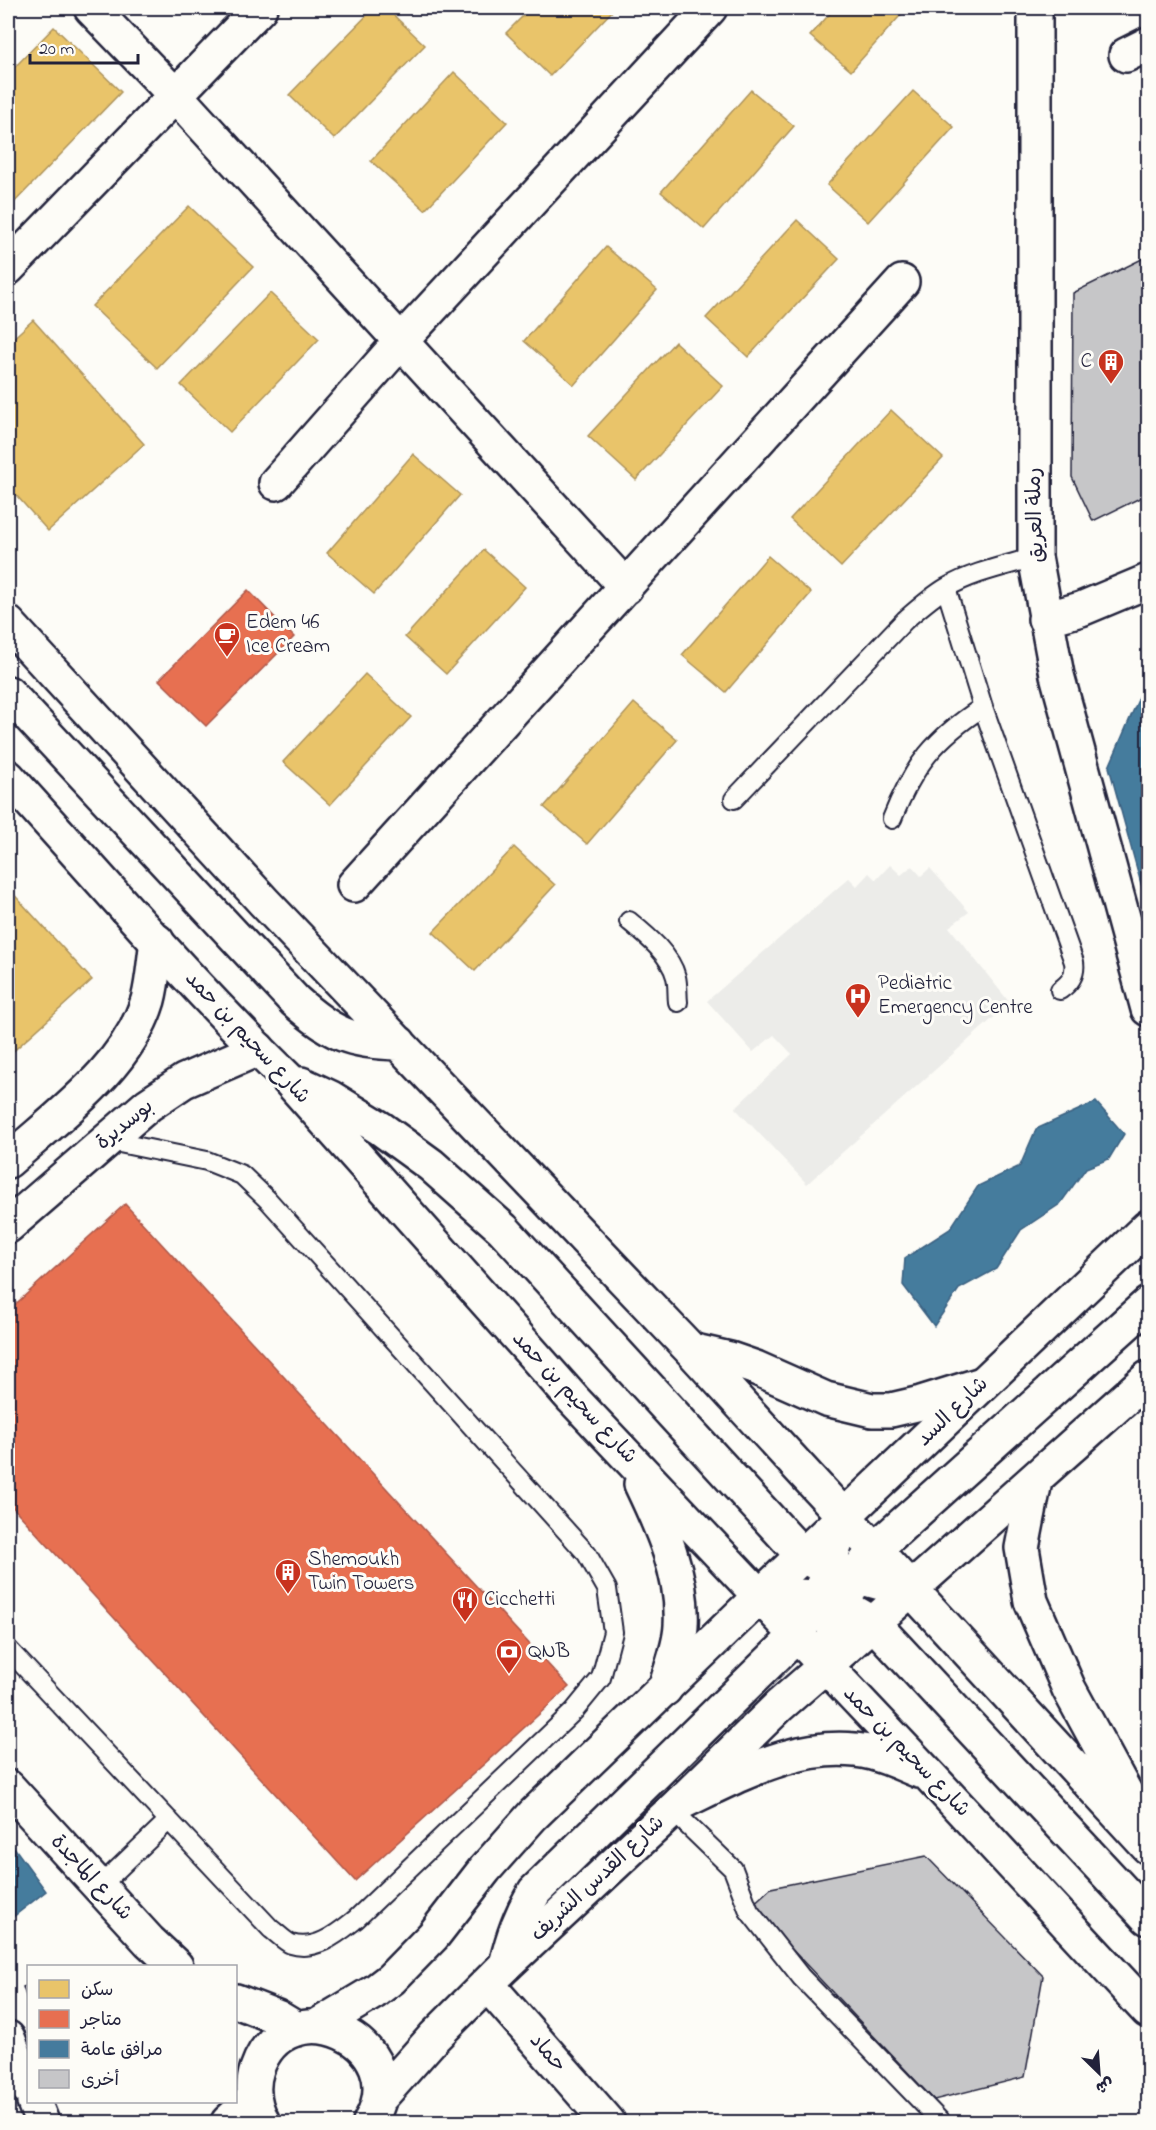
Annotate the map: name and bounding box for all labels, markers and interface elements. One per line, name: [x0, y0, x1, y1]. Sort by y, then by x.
scale bar: [30, 27, 138, 65]
text: 20 m: [39, 37, 74, 63]
place label: C: [1080, 347, 1092, 377]
building icon: C: [1096, 347, 1126, 385]
street label: رملة العريق: [1019, 467, 1053, 563]
place label: Edem 46 Ice Cream: [246, 608, 330, 662]
cafe icon: Edem 46 Ice Cream: [212, 620, 242, 658]
street label: شارع سحيم بن حمد: [177, 965, 317, 1111]
place label: Pediatric Emergency Centre: [878, 969, 1033, 1025]
hospital icon: Pediatric Emergency Centre: [843, 981, 873, 1019]
street label: بوسديرة: [90, 1092, 160, 1158]
street label: شارع سحيم بن حمد: [504, 1325, 644, 1471]
street label: شارع السد: [910, 1370, 996, 1454]
place label: Shemoukh Twin Towers: [308, 1545, 414, 1599]
building icon: Shemoukh Twin Towers: [273, 1557, 303, 1595]
restaurant icon: Cicchetti: [450, 1585, 480, 1623]
place label: Cicchetti: [484, 1585, 555, 1615]
bank icon: QNB: [494, 1637, 524, 1675]
place label: QNB: [528, 1637, 570, 1667]
street label: شارع سحيم بن حمد: [835, 1680, 977, 1824]
street label: شارع القدس الشريف: [524, 1809, 672, 1949]
street label: شارع الماجدة: [43, 1828, 139, 1928]
legend: [27, 1965, 237, 2103]
text: سكن: [81, 1978, 113, 2004]
text: متاجر: [79, 2008, 122, 2034]
street label: حماد: [522, 2027, 573, 2079]
text: مرافق عامة: [81, 2038, 163, 2064]
north arrow: [1069, 2043, 1129, 2103]
text: أخرى: [81, 2068, 119, 2094]
text: ش: [1091, 2070, 1118, 2099]

